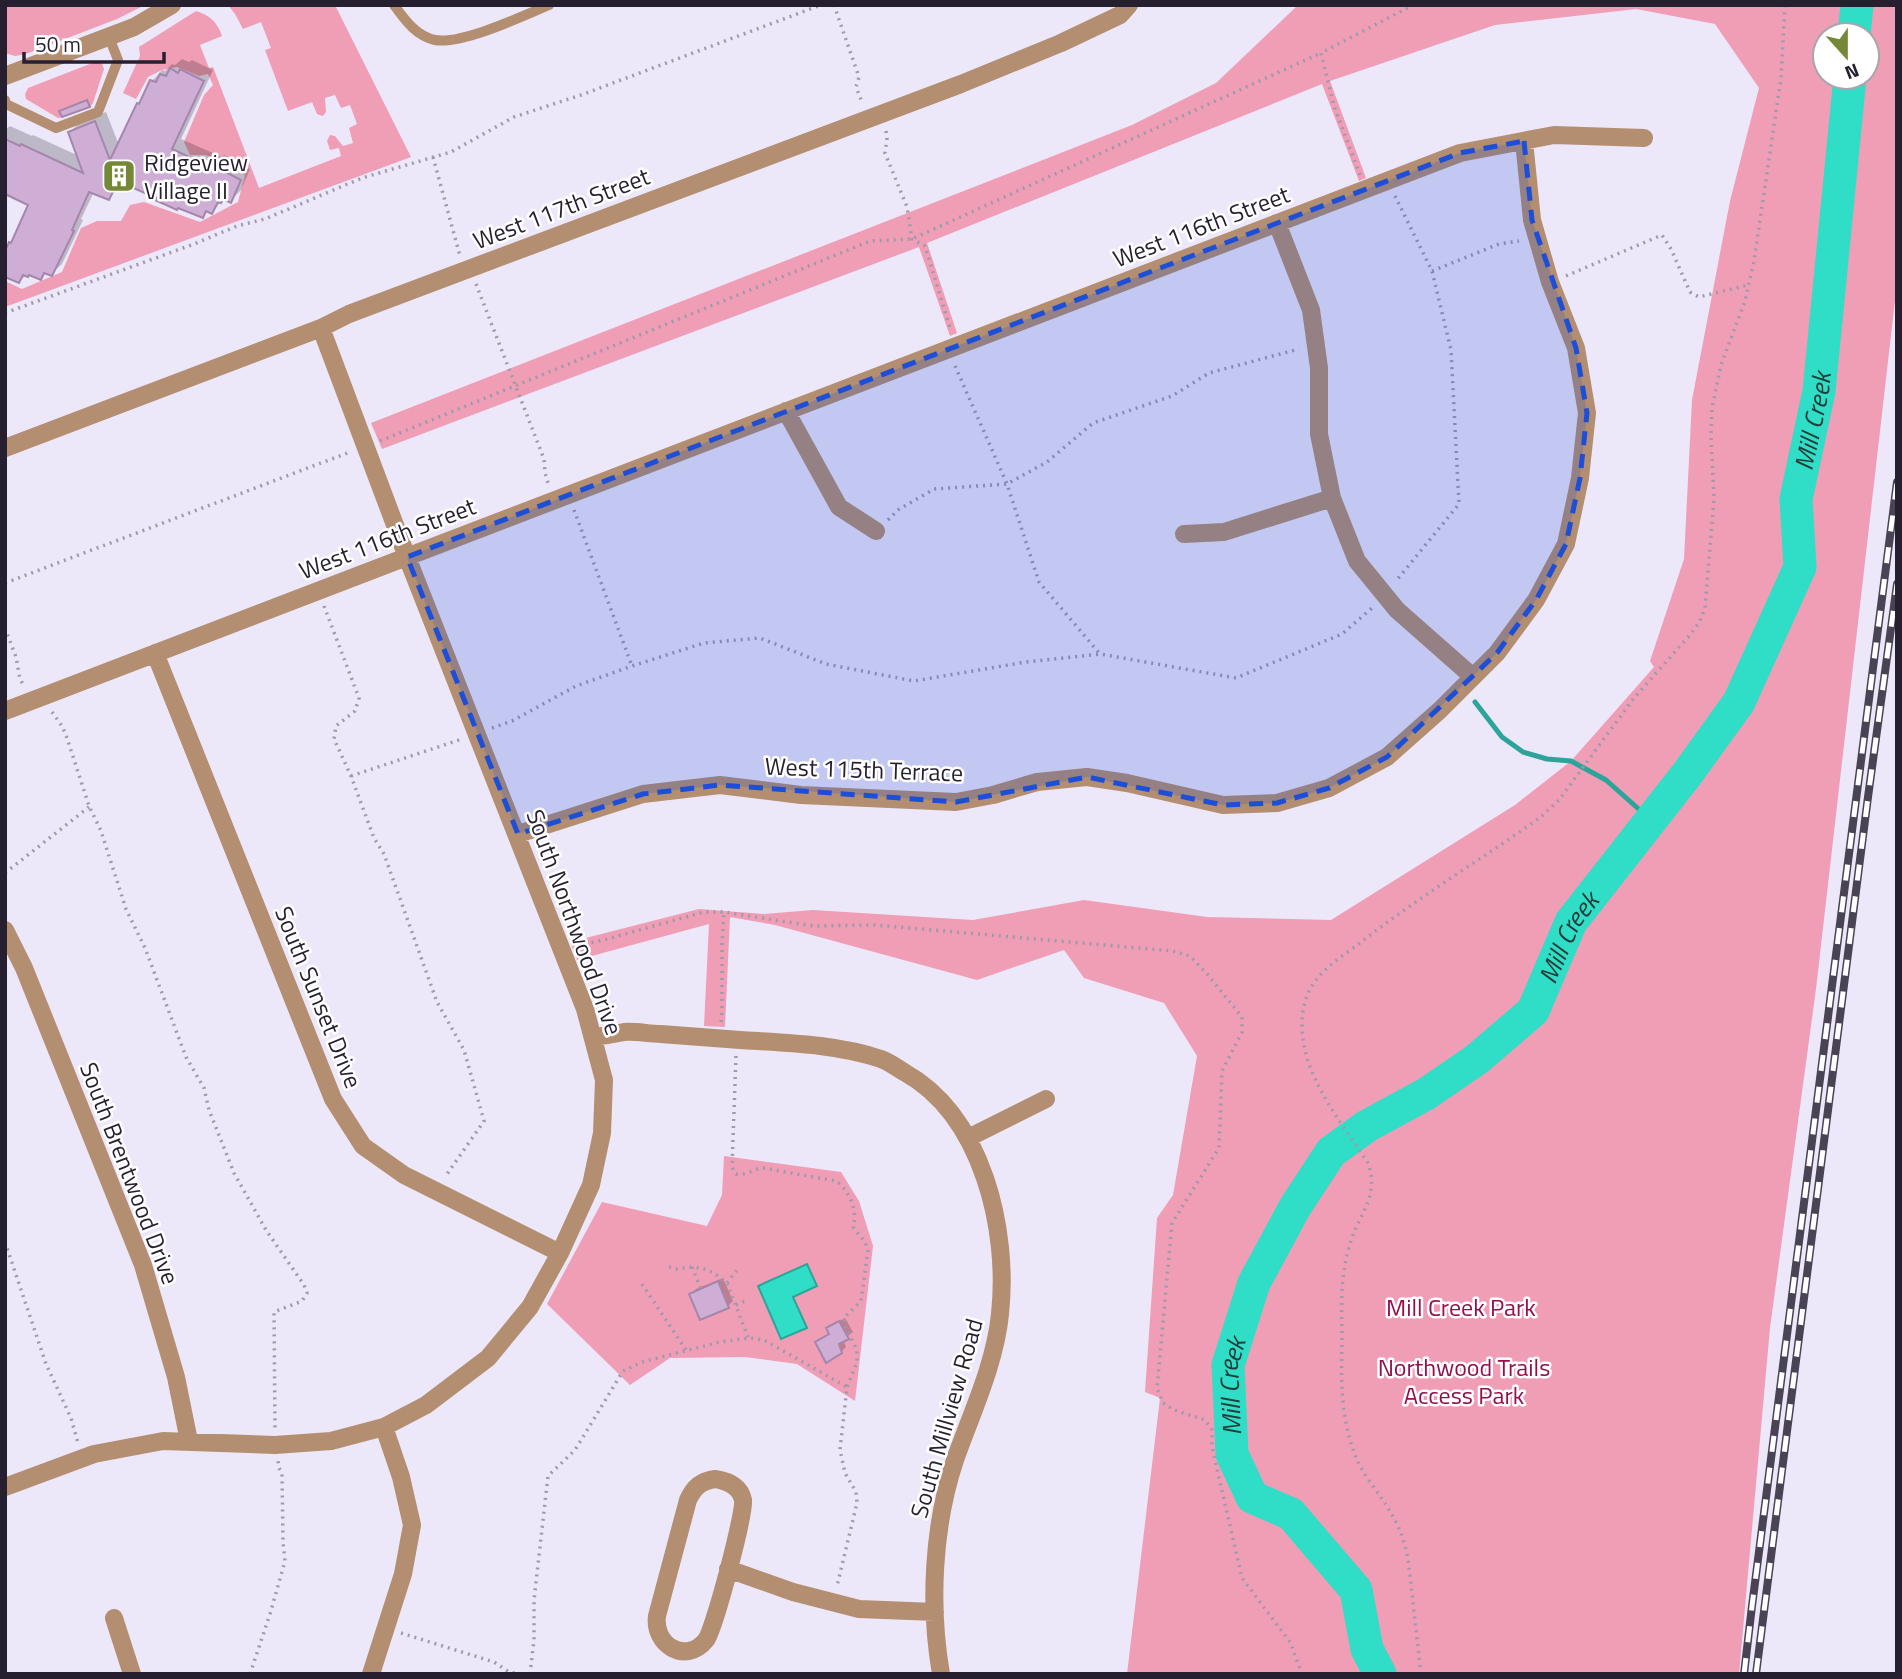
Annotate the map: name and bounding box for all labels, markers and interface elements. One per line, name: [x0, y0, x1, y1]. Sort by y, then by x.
scale bar: [24, 21, 164, 65]
north arrow: [1811, 21, 1881, 91]
text: 50 m: [35, 28, 81, 60]
text: N: [1841, 56, 1864, 88]
place label: Ridgeview Village II: [144, 144, 248, 208]
building icon: Ridgeview Village II: [100, 157, 138, 195]
street label: West 117th Street: [467, 158, 655, 258]
street label: West 116th Street: [1107, 176, 1295, 276]
water label: Mill Creek: [1783, 367, 1841, 474]
street label: West 116th Street: [293, 488, 481, 588]
street label: West 115th Terrace: [764, 748, 964, 790]
street label: South Northwood Drive: [518, 804, 632, 1040]
water label: Mill Creek: [1528, 880, 1610, 989]
street label: South Sunset Drive: [266, 901, 372, 1093]
street label: South Brentwood Drive: [71, 1057, 189, 1289]
park label: Mill Creek Park: [1386, 1289, 1536, 1325]
street label: South Millview Road: [900, 1314, 992, 1522]
water label: Mill Creek: [1208, 1329, 1256, 1437]
park label: Northwood Trails Access Park: [1378, 1349, 1550, 1413]

